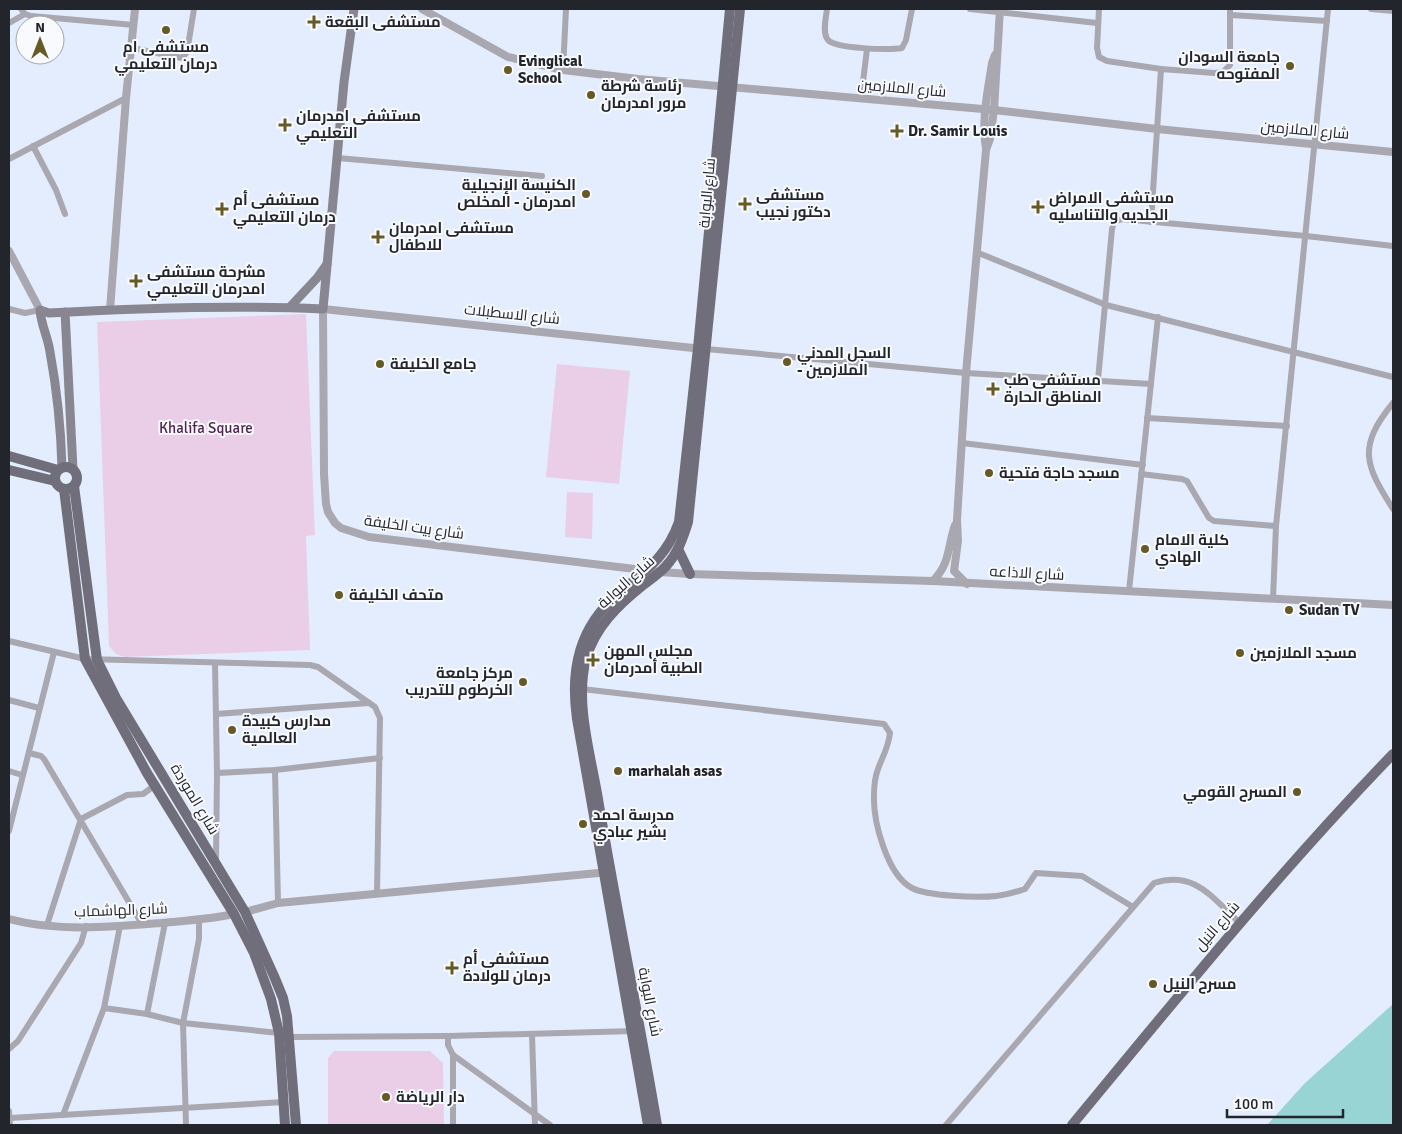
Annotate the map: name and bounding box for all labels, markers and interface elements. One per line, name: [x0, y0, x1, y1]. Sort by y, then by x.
place label: مستشفى البقعة: [325, 13, 441, 31]
north arrow: [15, 15, 65, 65]
marker: مستشفى البقعة: [307, 15, 321, 29]
text: N: [35, 19, 45, 36]
marker: مستشفى ام درمان التعليمي: [160, 24, 172, 36]
place label: مستشفى ام درمان التعليمي: [115, 38, 217, 76]
place label: جامعة السودان المفتوحه: [1178, 48, 1280, 83]
place label: Evinglical School: [518, 52, 583, 87]
marker: جامعة السودان المفتوحه: [1284, 60, 1296, 72]
marker: Evinglical School: [502, 64, 514, 76]
street label: شارع الملازمين: [857, 75, 947, 103]
place label: رئاسة شرطة مرور امدرمان: [601, 77, 686, 112]
marker: رئاسة شرطة مرور امدرمان: [585, 89, 597, 101]
place label: مستشفى امدرمان التعليمي: [296, 107, 421, 145]
street label: شارع الملازمين: [1260, 117, 1350, 145]
marker: مستشفى امدرمان التعليمي: [278, 118, 292, 132]
place label: Dr. Samir Louis: [908, 122, 1008, 140]
marker: Dr. Samir Louis: [890, 124, 904, 138]
street label: شارع البوابة: [695, 157, 721, 229]
place label: الكنيسة الإنجيلية امدرمان - المخلص: [457, 176, 576, 211]
place label: مستشفى دكتور نجيب: [756, 186, 831, 221]
marker: الكنيسة الإنجيلية امدرمان - المخلص: [580, 188, 592, 200]
place label: مستشفى الامراض الجلديه والتناسليه: [1049, 189, 1174, 224]
place label: مستشفى أم درمان التعليمي: [233, 190, 336, 229]
marker: مستشفى دكتور نجيب: [738, 197, 752, 211]
marker: مستشفى الامراض الجلديه والتناسليه: [1031, 200, 1045, 214]
marker: مستشفى أم درمان التعليمي: [215, 202, 229, 216]
place label: مستشفى امدرمان للاطفال: [389, 219, 514, 254]
marker: مستشفى امدرمان للاطفال: [371, 230, 385, 244]
place label: مشرحة مستشفى امدرمان التعليمي: [147, 263, 266, 301]
marker: مشرحة مستشفى امدرمان التعليمي: [129, 274, 143, 288]
street label: شارع الاسطبلات: [463, 300, 561, 330]
place label: السجل المدني - الملازمين: [797, 344, 891, 379]
place label: جامع الخليفة: [390, 355, 476, 374]
marker: السجل المدني - الملازمين: [781, 356, 793, 368]
marker: جامع الخليفة: [374, 358, 386, 370]
place label: مستشفى طب المناطق الحارة: [1004, 371, 1102, 406]
marker: مستشفى طب المناطق الحارة: [986, 382, 1000, 396]
park label: Khalifa Square: [159, 419, 253, 437]
place label: مسجد حاجة فتحية: [999, 464, 1120, 482]
marker: مسجد حاجة فتحية: [983, 467, 995, 479]
street label: شارع بيت الخليفة: [363, 511, 465, 545]
place label: كلية الامام الهادي: [1155, 531, 1229, 569]
marker: كلية الامام الهادي: [1139, 543, 1151, 555]
street label: شارع البوابة: [594, 552, 659, 614]
street label: شارع الاذاعه: [989, 562, 1065, 586]
place label: متحف الخليفة: [349, 586, 444, 604]
marker: متحف الخليفة: [333, 589, 345, 601]
place label: Sudan TV: [1299, 601, 1360, 619]
marker: Sudan TV: [1283, 604, 1295, 616]
place label: مجلس المهن الطبية أمدرمان: [604, 642, 703, 677]
place label: مسجد الملازمين: [1250, 644, 1357, 662]
marker: مسجد الملازمين: [1234, 647, 1246, 659]
marker: مجلس المهن الطبية أمدرمان: [586, 653, 600, 667]
place label: مركز جامعة الخرطوم للتدريب: [405, 664, 513, 700]
marker: مركز جامعة الخرطوم للتدريب: [517, 676, 529, 688]
place label: مدارس كبيدة العالمية: [242, 712, 331, 747]
marker: مدارس كبيدة العالمية: [226, 724, 238, 736]
street label: شارع الموردة: [165, 760, 223, 839]
place label: marhalah asas: [628, 762, 723, 780]
marker: marhalah asas: [612, 765, 624, 777]
place label: المسرح القومي: [1183, 783, 1287, 804]
marker: المسرح القومي: [1291, 786, 1303, 798]
place label: مدرسة احمد بشير عبادي: [593, 806, 674, 844]
marker: مدرسة احمد بشير عبادي: [577, 818, 589, 830]
street label: شارع النيل: [1191, 898, 1245, 956]
street label: شارع الهاشماب: [74, 899, 168, 923]
place label: مستشفى أم درمان للولادة: [463, 949, 551, 985]
marker: مستشفى أم درمان للولادة: [445, 961, 459, 975]
street label: شارع البوابة: [632, 966, 666, 1039]
place label: مسرح النيل: [1163, 975, 1236, 994]
marker: مسرح النيل: [1147, 978, 1159, 990]
scale bar: [1227, 1086, 1343, 1118]
place label: دار الرياضة: [396, 1088, 465, 1106]
marker: دار الرياضة: [380, 1091, 392, 1103]
text: 100 m: [1234, 1095, 1274, 1113]

